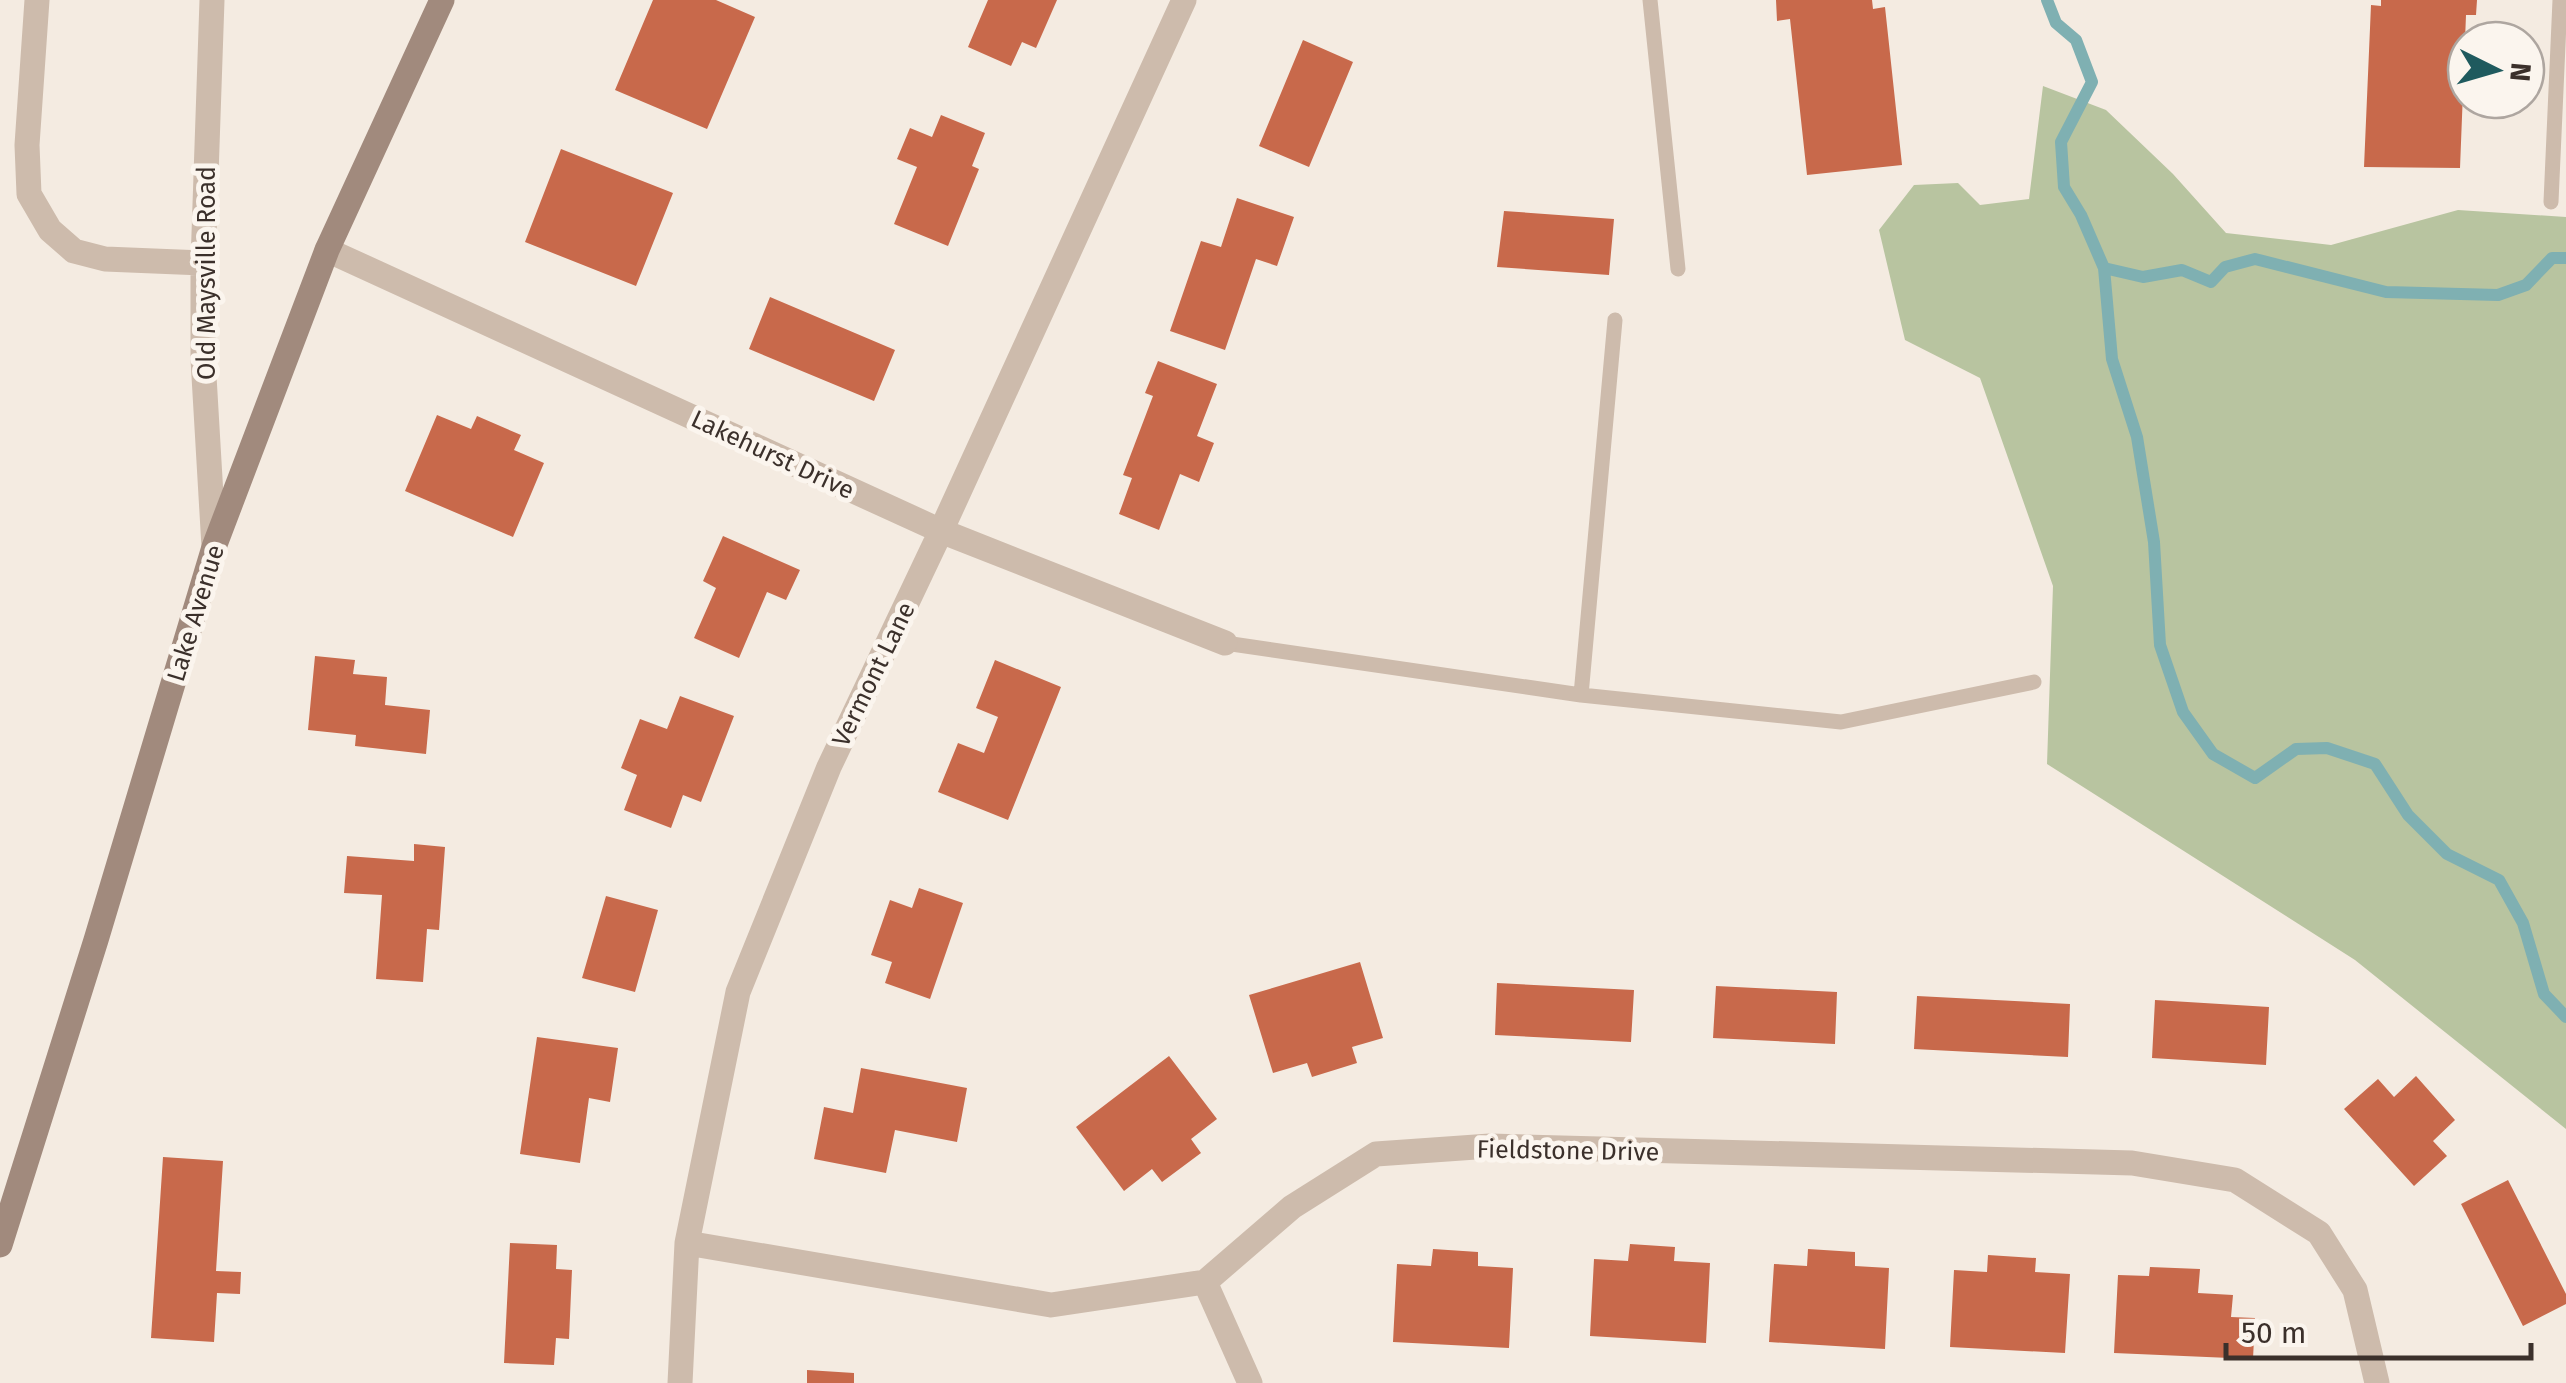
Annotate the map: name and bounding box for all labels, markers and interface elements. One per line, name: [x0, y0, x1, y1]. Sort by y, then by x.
north arrow: [2446, 20, 2546, 120]
text: N: [2503, 61, 2538, 83]
street label: Old Maysville Road: [192, 166, 222, 380]
street label: Lakehurst Drive: [686, 404, 859, 506]
street label: Lake Avenue: [161, 541, 231, 685]
street label: Vermont Lane: [826, 597, 922, 752]
street label: Fieldstone Drive: [1476, 1134, 1660, 1168]
scale bar: [2226, 1298, 2531, 1360]
text: 50 m: [2241, 1315, 2306, 1351]

